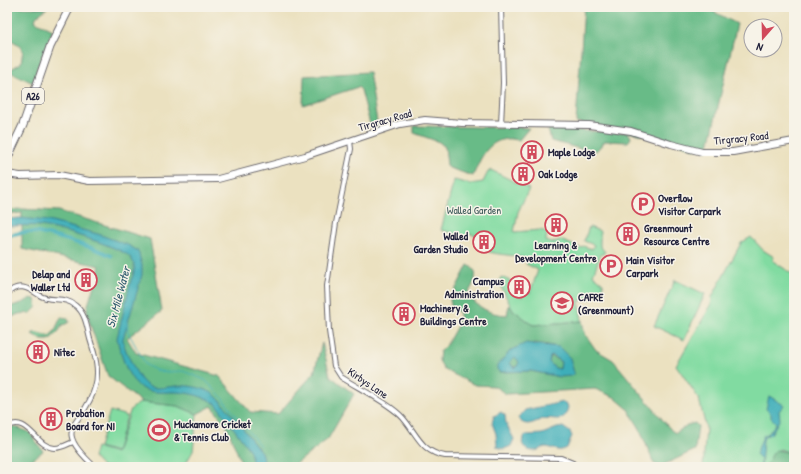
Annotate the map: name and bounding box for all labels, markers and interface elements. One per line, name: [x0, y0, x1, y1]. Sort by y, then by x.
north arrow: [743, 18, 783, 58]
text: N: [754, 40, 765, 55]
road number: A26: [22, 88, 44, 104]
street label: Tirgracy Road: [357, 106, 414, 134]
street label: Tirgracy Road: [713, 128, 770, 148]
building icon: Maple Lodge: [519, 139, 545, 165]
place label: Maple Lodge: [548, 145, 596, 160]
building icon: Oak Lodge: [510, 161, 536, 187]
place label: Oak Lodge: [538, 167, 578, 182]
parking icon: Overflow Visitor Carpark: [630, 191, 656, 217]
place label: Overflow Visitor Carpark: [658, 191, 721, 219]
park label: Walled Garden: [447, 203, 501, 217]
building icon: Learning & Development Centre: [543, 212, 569, 238]
building icon: Greenmount Resource Centre: [615, 221, 641, 247]
place label: Greenmount Resource Centre: [644, 221, 710, 248]
place label: Walled Garden Studio: [414, 229, 469, 256]
building icon: Walled Garden Studio: [471, 229, 497, 255]
place label: Learning & Development Centre: [515, 238, 597, 266]
parking icon: Main Visitor Carpark: [598, 253, 624, 279]
place label: Main Visitor Carpark: [626, 253, 675, 281]
water label: Six Mile Water: [102, 263, 135, 329]
place label: Delap and Waller Ltd: [31, 267, 71, 294]
building icon: Delap and Waller Ltd: [73, 267, 99, 293]
place label: Campus Administration: [445, 274, 505, 301]
building icon: Campus Administration: [506, 274, 532, 300]
school or university icon: CAFRE (Greenmount): [549, 290, 575, 316]
place label: CAFRE (Greenmount): [578, 290, 634, 317]
building icon: Machinery & Buildings Centre: [391, 301, 417, 327]
place label: Machinery & Buildings Centre: [420, 301, 487, 329]
building icon: Nitec: [25, 339, 51, 365]
place label: Nitec: [54, 345, 75, 359]
street label: Kirbys Lane: [345, 364, 392, 402]
building icon: Probation Board for NI: [38, 406, 64, 432]
place label: Probation Board for NI: [66, 406, 115, 433]
sports icon: Muckamore Cricket & Tennis Club: [146, 417, 172, 443]
place label: Muckamore Cricket & Tennis Club: [174, 417, 252, 444]

